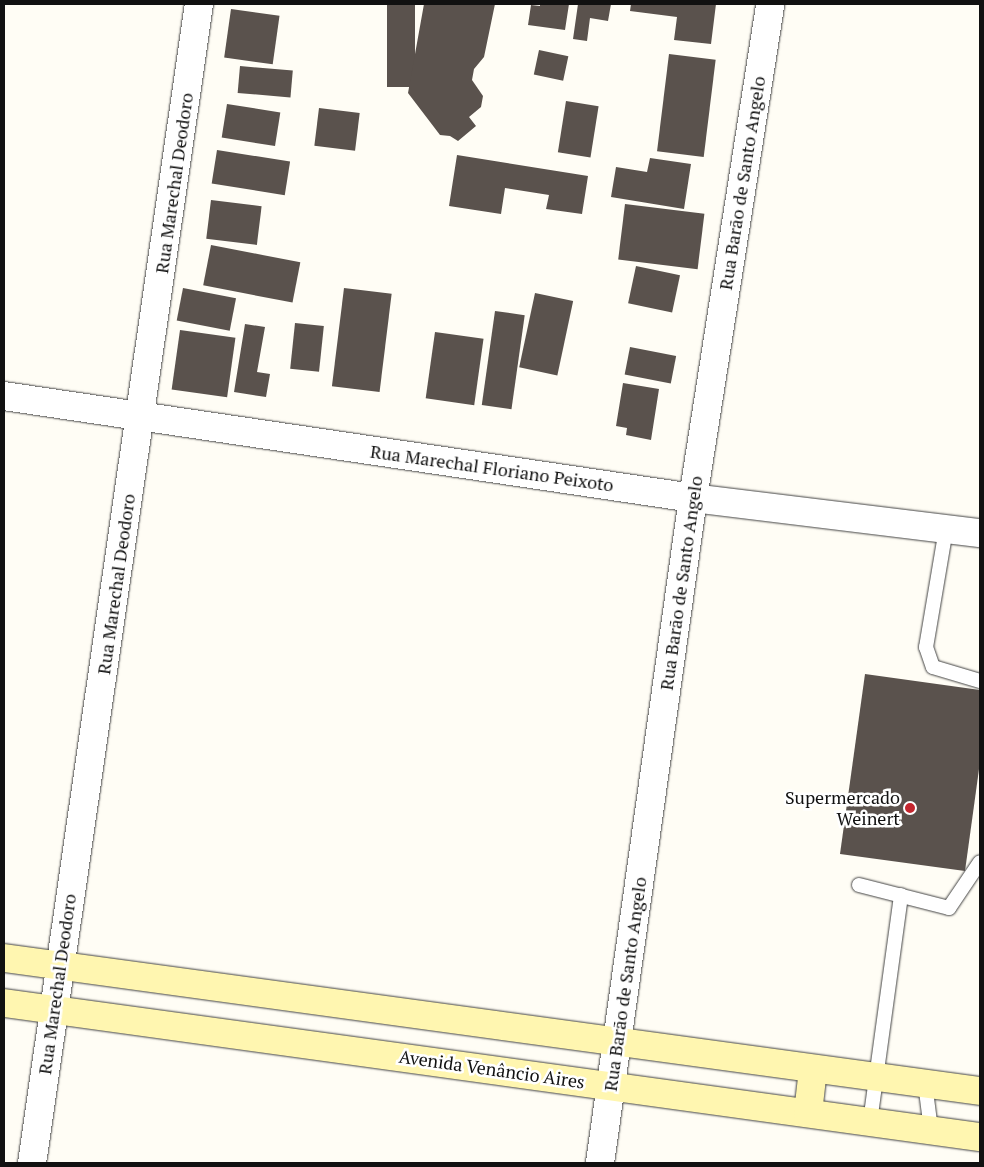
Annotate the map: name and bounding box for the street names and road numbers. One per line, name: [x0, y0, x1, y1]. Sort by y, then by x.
street label: Rua Barão de Santo Angelo: [714, 74, 770, 292]
street label: Rua Marechal Deodoro: [151, 91, 197, 275]
street label: Rua Marechal Floriano Peixoto: [369, 440, 615, 496]
street label: Rua Barão de Santo Angelo: [655, 474, 707, 692]
street label: Rua Marechal Deodoro: [93, 492, 139, 676]
street label: Rua Barão de Santo Angelo: [599, 875, 651, 1093]
street label: Rua Marechal Deodoro: [34, 892, 80, 1076]
street label: Avenida Venâncio Aires: [397, 1045, 587, 1093]

